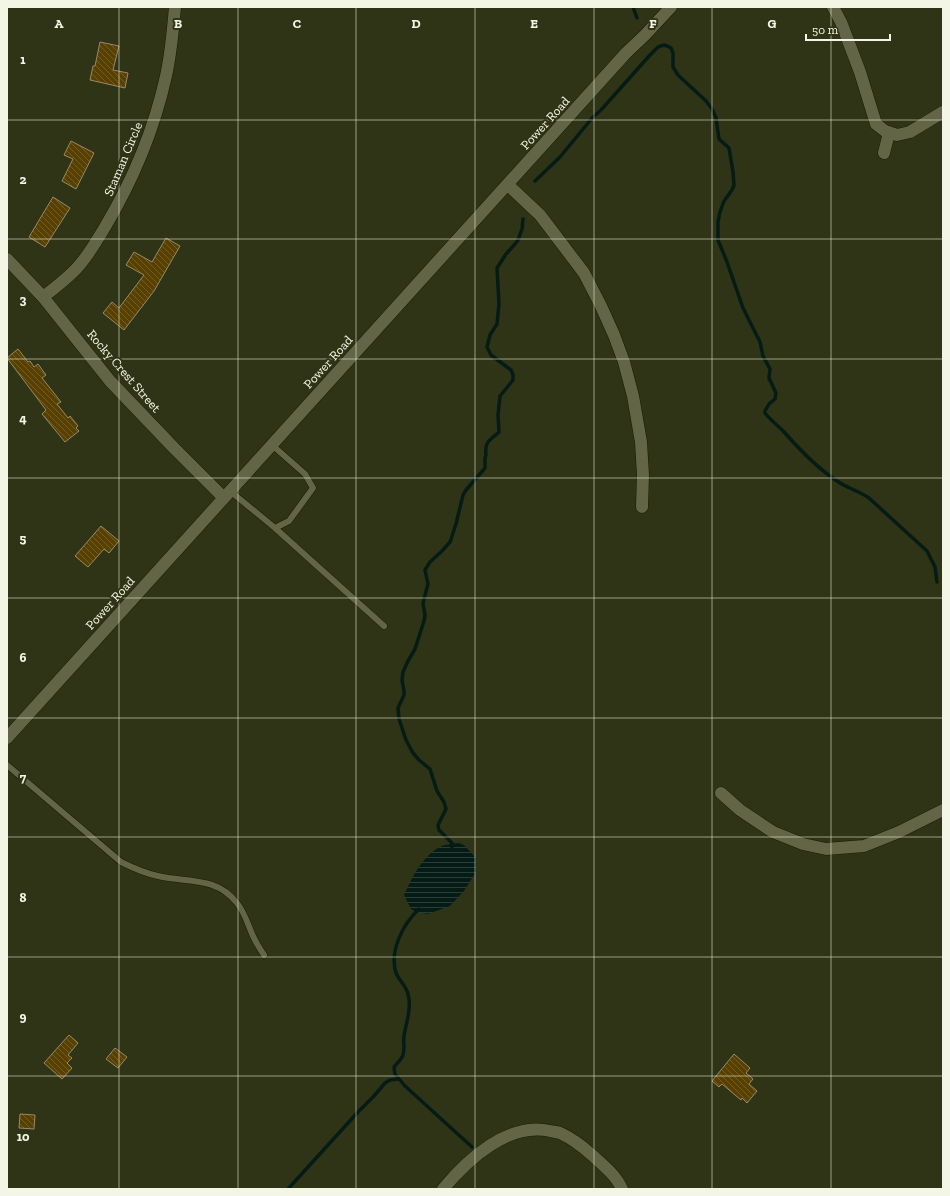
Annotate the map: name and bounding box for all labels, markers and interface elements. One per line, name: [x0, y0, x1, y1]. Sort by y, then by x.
text: A: [55, 16, 64, 31]
text: B: [174, 16, 182, 31]
text: C: [293, 16, 301, 31]
text: D: [411, 16, 421, 31]
text: E: [530, 16, 538, 31]
text: F: [649, 16, 657, 31]
text: G: [768, 16, 777, 31]
scale bar: [806, 16, 890, 42]
text: 50 m: [812, 23, 839, 37]
text: 1: [20, 52, 26, 67]
street label: Power Road: [517, 94, 573, 152]
street label: Staman Circle: [101, 120, 145, 198]
text: 2: [20, 172, 27, 187]
text: 3: [20, 292, 27, 307]
street label: Rocky Crest Street: [84, 327, 164, 415]
street label: Power Road: [300, 333, 356, 391]
text: 4: [19, 411, 27, 426]
text: 5: [20, 531, 27, 546]
street label: Power Road: [82, 574, 138, 632]
text: 6: [20, 650, 27, 665]
text: 7: [20, 770, 27, 785]
text: 8: [19, 890, 27, 905]
text: 9: [20, 1009, 27, 1024]
text: 10: [17, 1129, 30, 1144]

